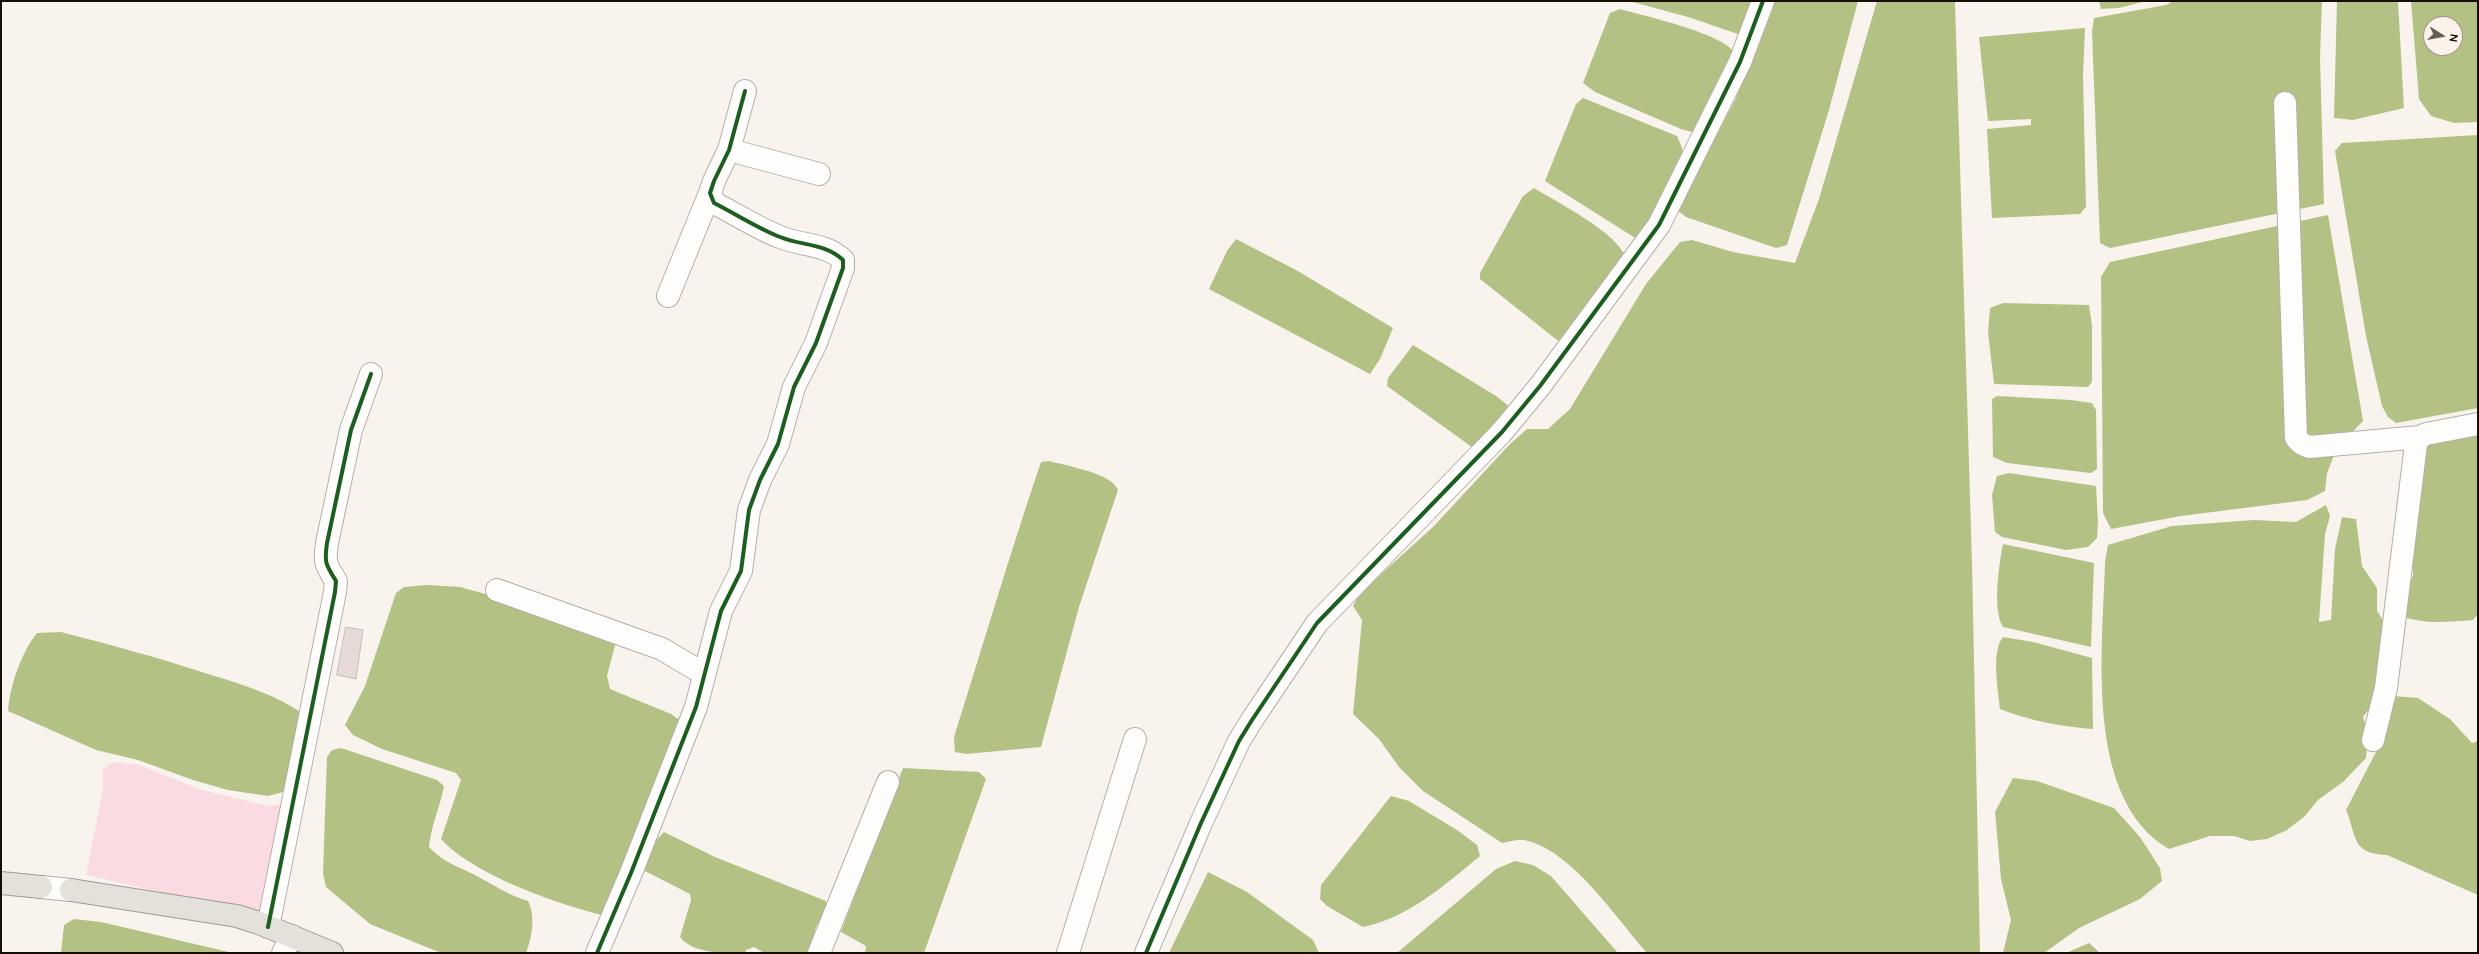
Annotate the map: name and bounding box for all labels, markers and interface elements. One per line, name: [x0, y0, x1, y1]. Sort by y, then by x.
north arrow: [2423, 16, 2463, 56]
text: N: [2447, 33, 2460, 43]

